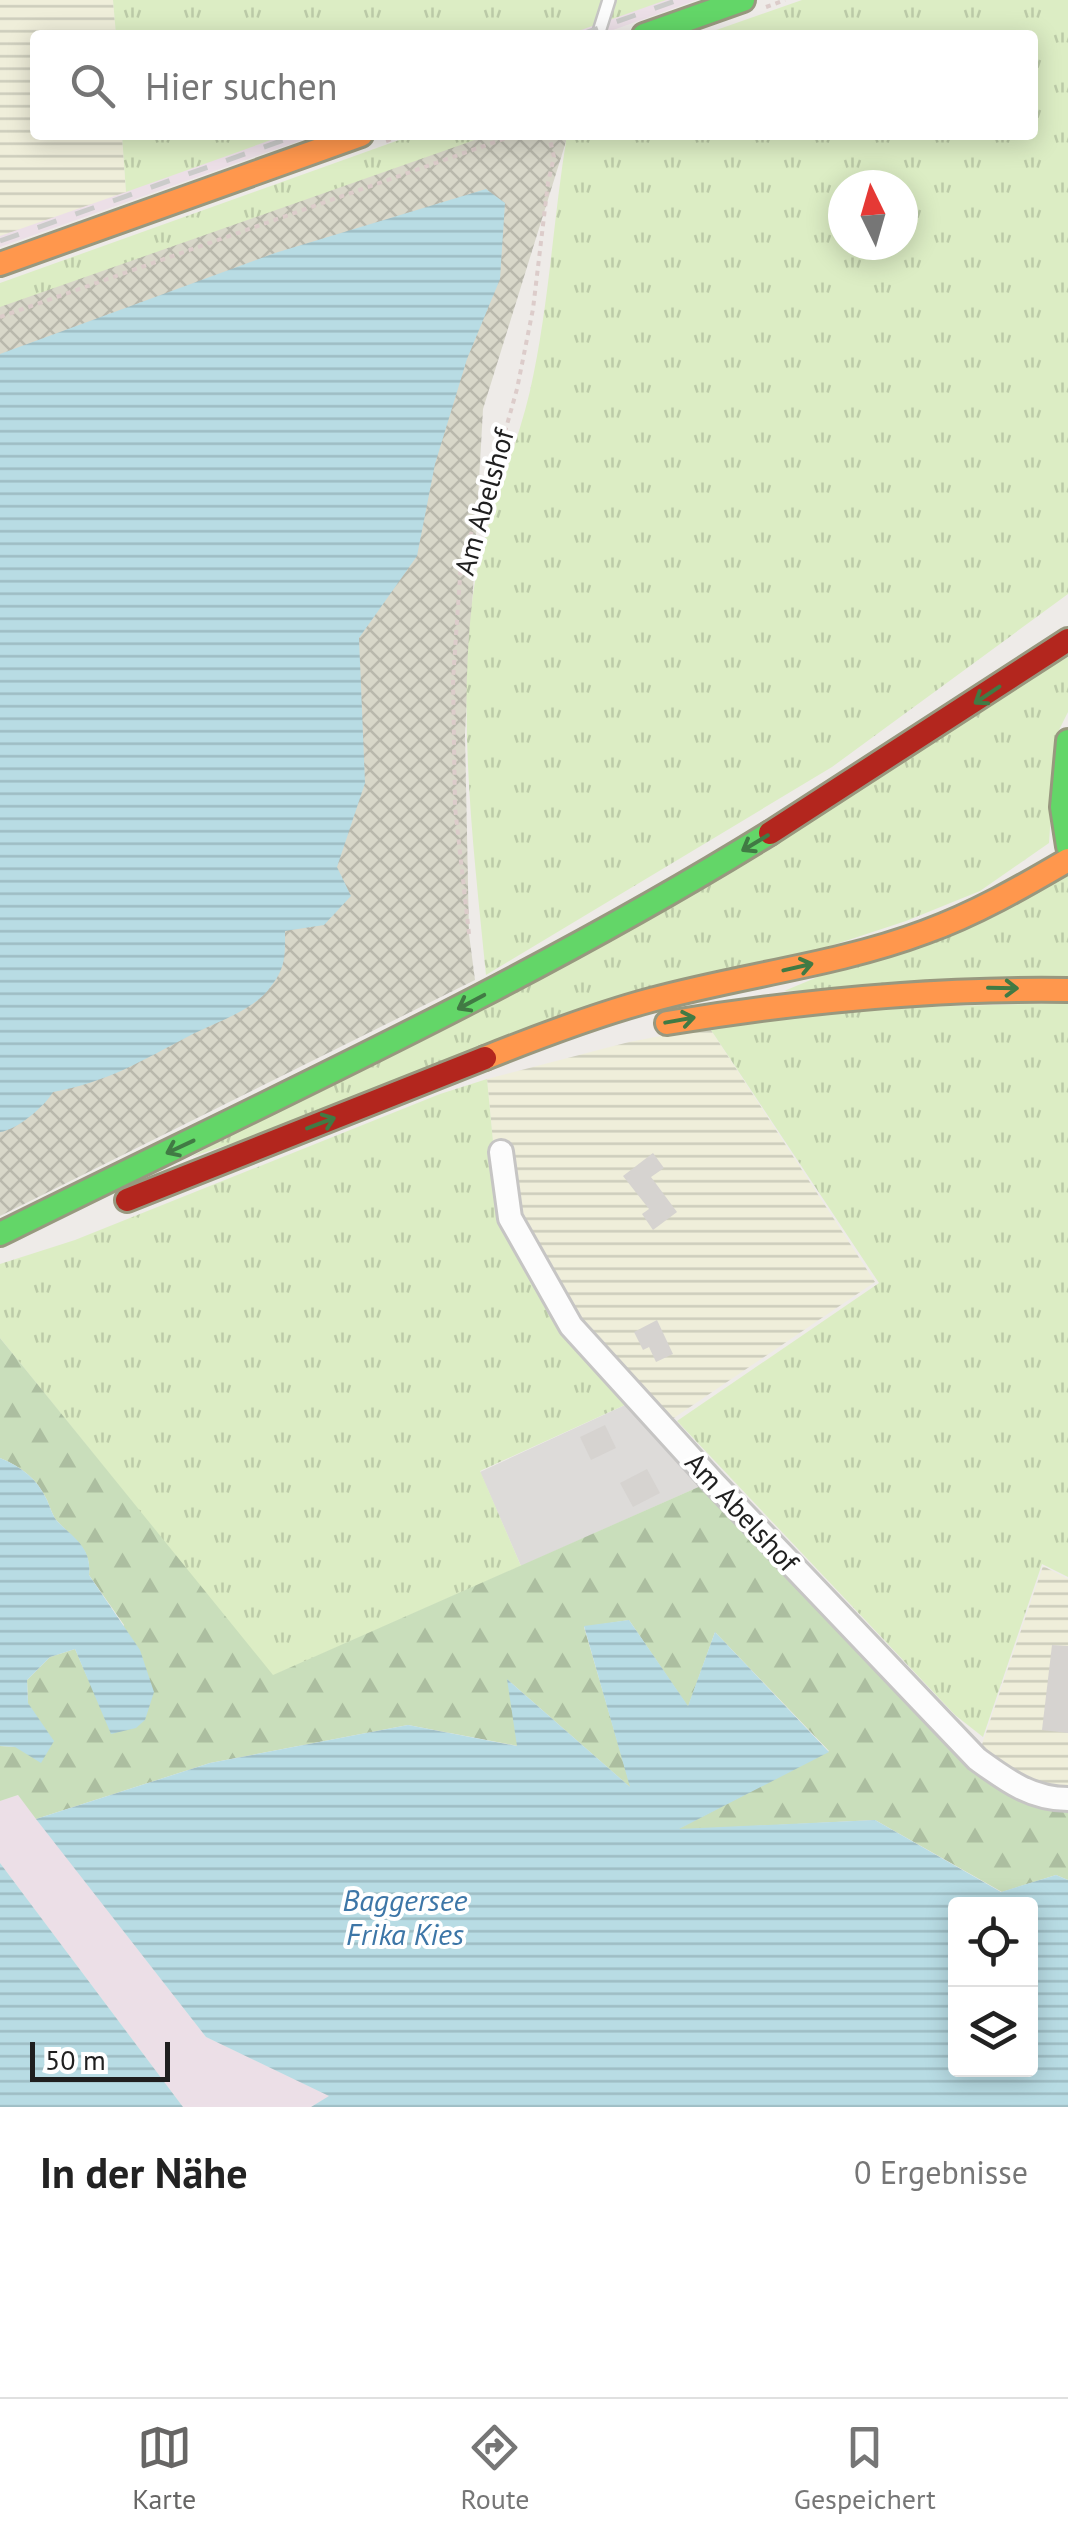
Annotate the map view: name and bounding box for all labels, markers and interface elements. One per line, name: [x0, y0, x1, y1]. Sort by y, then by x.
search box: [30, 30, 1038, 140]
icon: search: [65, 58, 120, 113]
text: Hier suchen: [145, 61, 338, 110]
north arrow: [828, 170, 918, 260]
street label: Am Abelshof: [445, 423, 522, 579]
one-way arrow: [974, 684, 1002, 705]
one-way arrow: [741, 833, 770, 853]
one-way arrow: [781, 957, 813, 975]
one-way arrow: [987, 979, 1019, 998]
one-way arrow: [457, 993, 487, 1012]
one-way arrow: [663, 1010, 696, 1029]
one-way arrow: [304, 1113, 335, 1131]
one-way arrow: [166, 1138, 196, 1157]
street label: Am Abelshof: [678, 1444, 808, 1580]
water label: Baggersee Frika Kies: [342, 1880, 468, 1953]
map controls: [948, 1897, 1038, 2077]
button: locate: [948, 1897, 1038, 1987]
button: layers: [948, 1987, 1038, 2077]
scale bar: [30, 2037, 170, 2082]
text: 50 m: [45, 2041, 106, 2078]
text: In der Nähe: [40, 2145, 247, 2200]
text: 0 Ergebnisse: [854, 2151, 1028, 2193]
tab: Karte: [132, 2420, 196, 2517]
tab: Route: [461, 2420, 529, 2517]
tab: Gespeichert: [794, 2420, 936, 2517]

